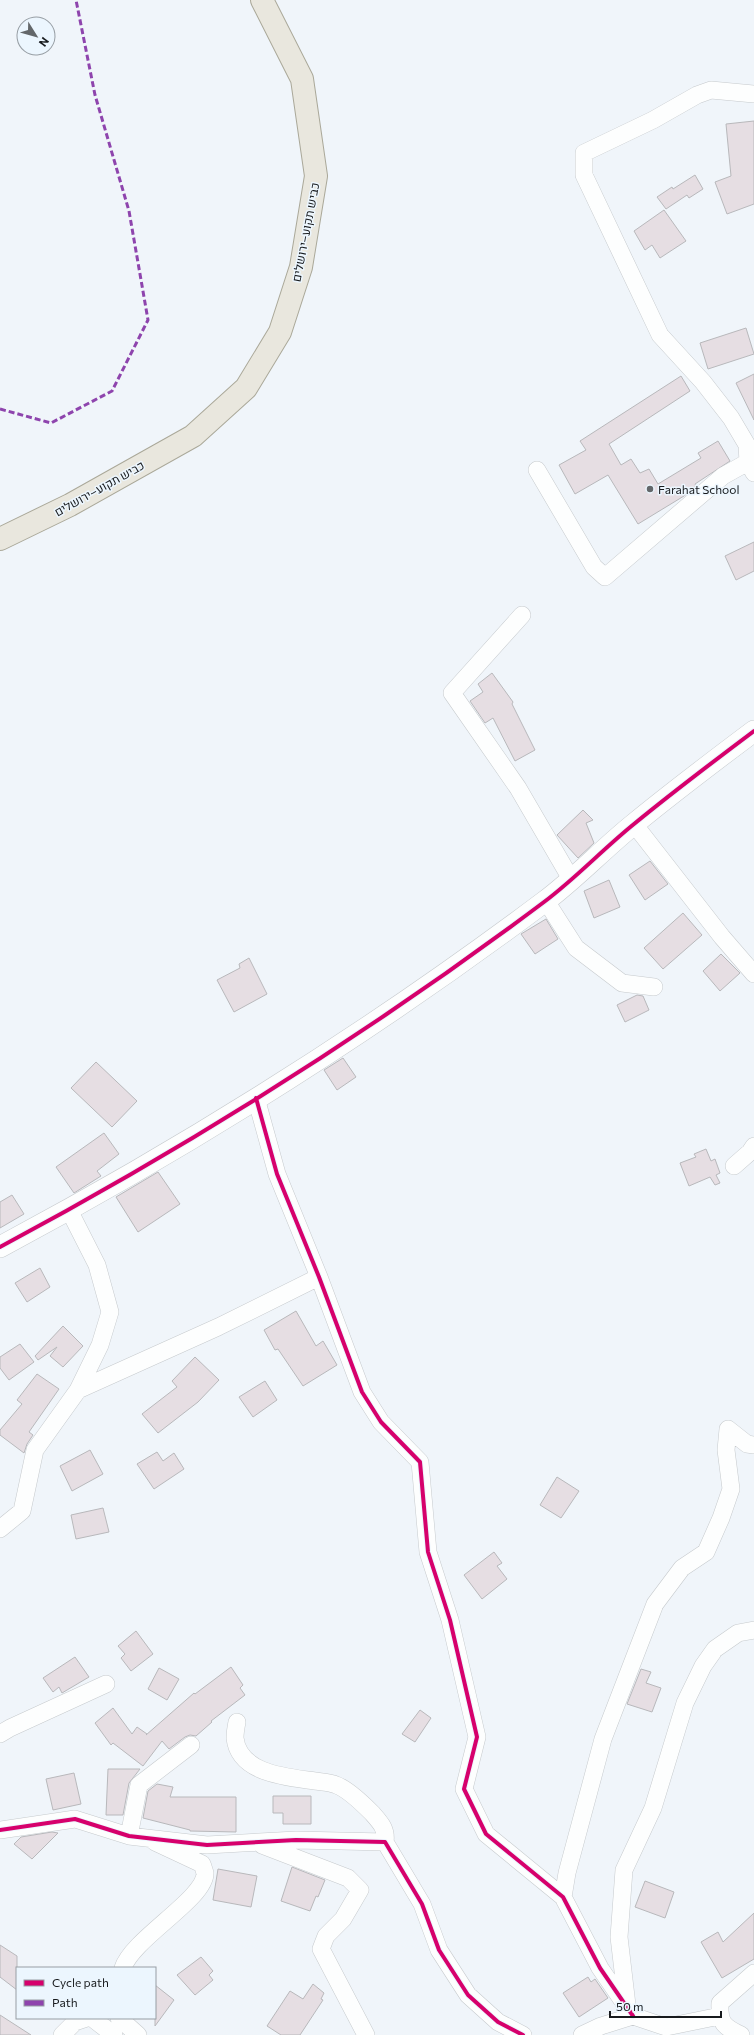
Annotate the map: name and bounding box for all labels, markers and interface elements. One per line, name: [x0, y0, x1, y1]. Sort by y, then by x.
north arrow: [16, 16, 56, 56]
text: N: [37, 35, 52, 50]
street label: כביש תקוע–ירושלים: [289, 181, 321, 283]
street label: כביש תקוע–ירושלים: [52, 457, 146, 519]
place label: Farahat School: [658, 482, 739, 496]
marker: Farahat School: [645, 484, 655, 494]
legend: [16, 1967, 156, 2019]
text: Cycle path: [52, 1975, 109, 1989]
scale bar: [610, 1993, 721, 2019]
text: Path: [52, 1995, 78, 2009]
text: 50 m: [616, 1999, 644, 2013]

